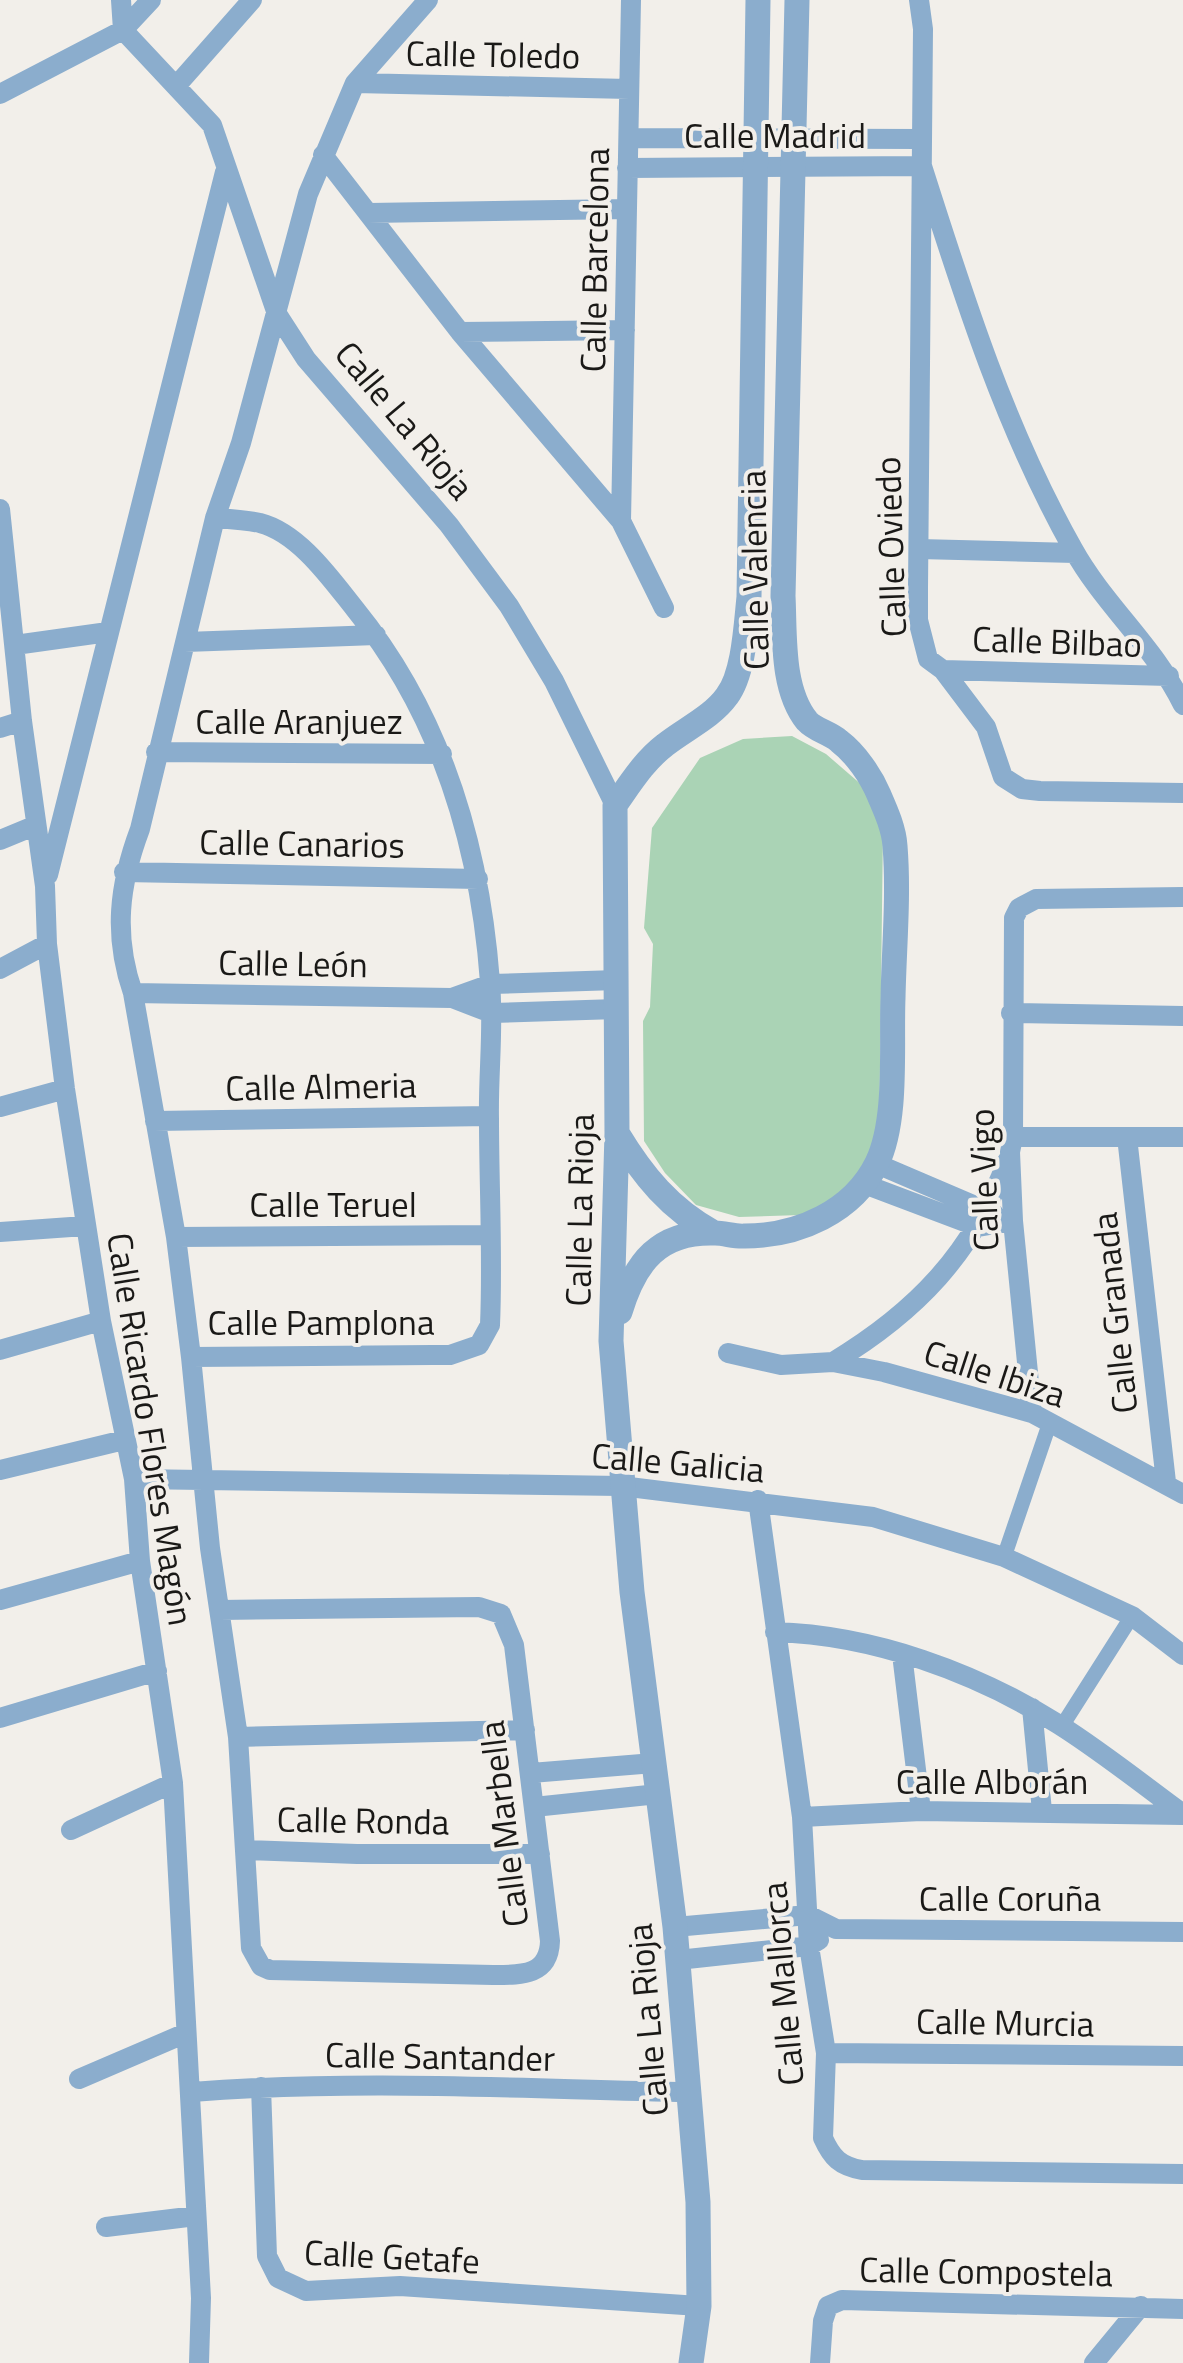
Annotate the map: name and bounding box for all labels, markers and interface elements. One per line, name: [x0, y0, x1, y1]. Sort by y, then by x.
street label: Calle Toledo: [405, 25, 581, 83]
street label: Calle Madrid: [684, 108, 866, 162]
street label: Calle Barcelona: [565, 147, 623, 373]
street label: Calle La Rioja: [322, 329, 488, 511]
street label: Calle Oviedo: [860, 456, 920, 638]
street label: Calle Valencia: [725, 469, 783, 671]
street label: Calle Bilbao: [971, 611, 1143, 671]
street label: Calle Aranjuez: [195, 694, 403, 748]
street label: Calle Canarios: [199, 814, 405, 872]
street label: Calle León: [218, 935, 368, 991]
street label: Calle Almeria: [225, 1057, 417, 1115]
street label: Calle Vigo: [954, 1108, 1012, 1252]
street label: Calle La Rioja: [550, 1113, 608, 1307]
street label: Calle Teruel: [249, 1177, 417, 1231]
street label: Calle Granada: [1077, 1210, 1151, 1416]
street label: Calle Ricardo Flores Magón: [93, 1229, 209, 1629]
street label: Calle Pamplona: [208, 1295, 434, 1349]
street label: Calle Ibiza: [917, 1325, 1073, 1421]
street label: Calle Galicia: [589, 1428, 767, 1496]
street label: Calle Marbella: [464, 1718, 542, 1930]
street label: Calle Alborán: [896, 1754, 1088, 1808]
street label: Calle Ronda: [276, 1791, 450, 1849]
street label: Calle Coruña: [919, 1871, 1101, 1925]
street label: Calle Mallorca: [746, 1880, 818, 2088]
street label: Calle La Rioja: [612, 1921, 682, 2119]
street label: Calle Murcia: [915, 1993, 1095, 2051]
street label: Calle Santander: [324, 2027, 556, 2085]
street label: Calle Getafe: [303, 2224, 481, 2288]
street label: Calle Compostela: [859, 2242, 1113, 2300]

